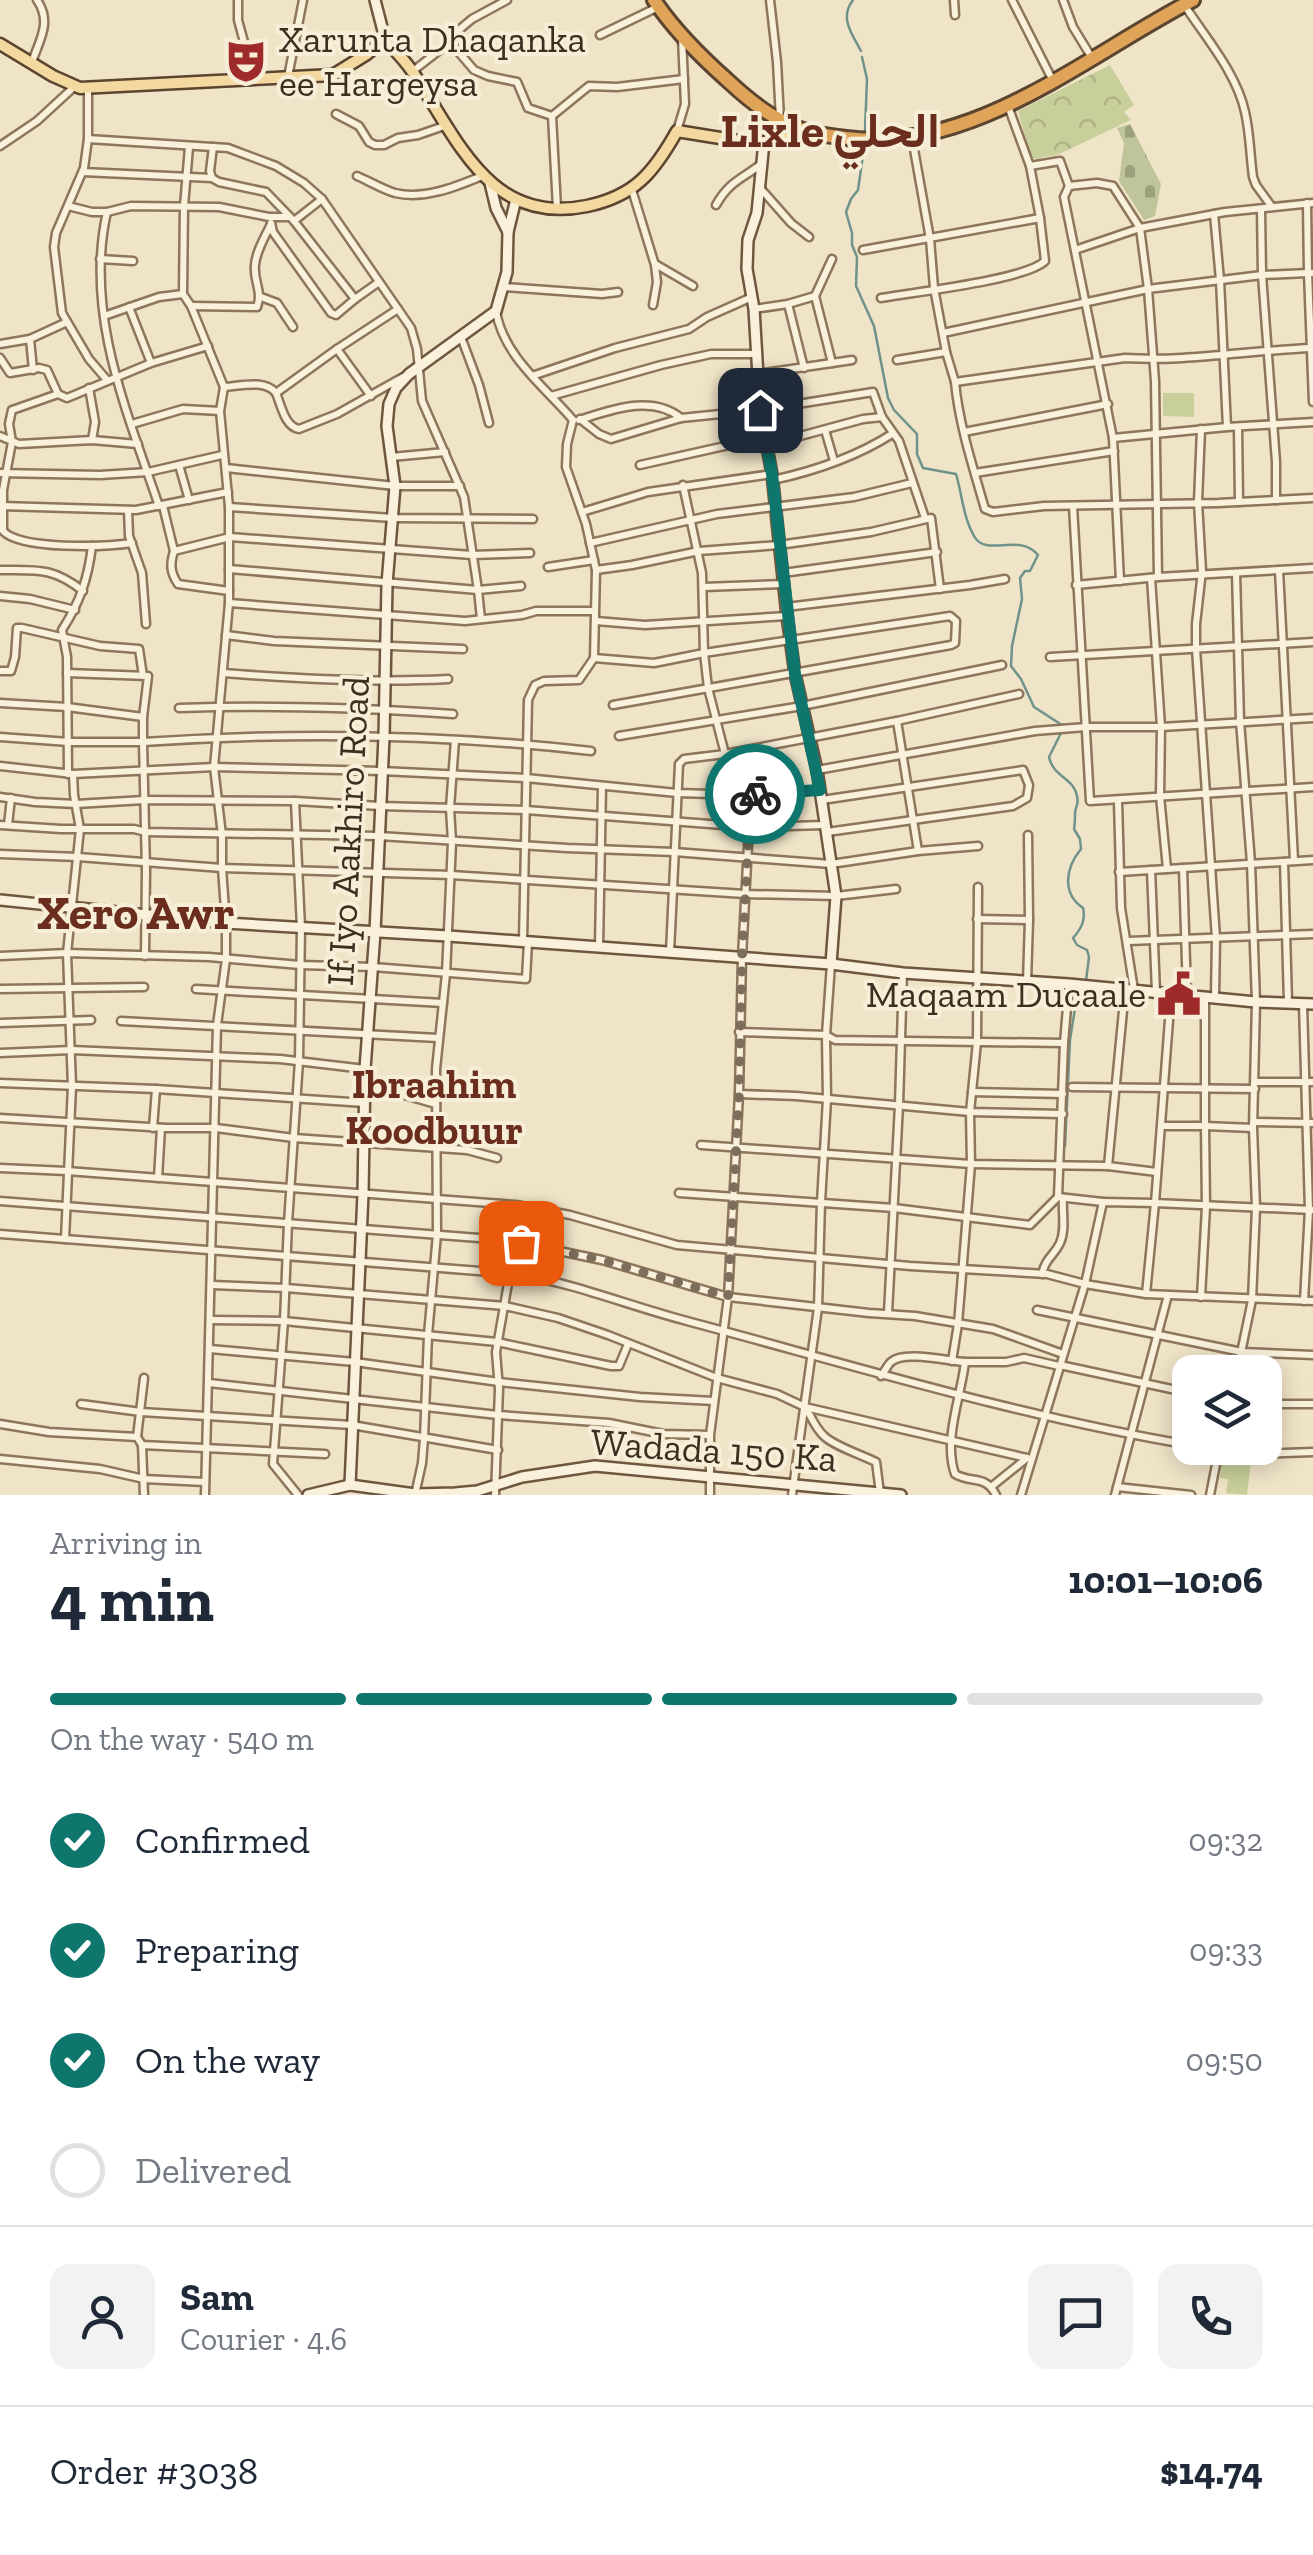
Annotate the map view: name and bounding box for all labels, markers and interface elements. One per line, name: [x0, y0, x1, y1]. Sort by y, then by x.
place label: Xarunta Dhaqanka ee Hargeysa: [279, 16, 586, 106]
theatre icon: Xarunta Dhaqanka ee Hargeysa: [222, 37, 270, 85]
district label: Lixle الحلي: [720, 102, 940, 170]
pin: [718, 368, 803, 453]
icon: home: [733, 383, 788, 438]
street label: If Iyo Aakhiro Road: [317, 675, 379, 987]
courier: [705, 744, 805, 844]
icon: bike: [728, 767, 783, 822]
district label: Xero Awr: [37, 884, 235, 941]
public building icon: Maqaam Ducaale: [1155, 970, 1203, 1018]
place label: Maqaam Ducaale: [866, 971, 1146, 1017]
district label: Ibraahim Koodbuur: [345, 1060, 523, 1154]
pin: [479, 1201, 564, 1286]
icon: bag: [494, 1216, 549, 1271]
map controls: [1172, 1355, 1282, 1465]
button: layers: [1172, 1355, 1282, 1465]
street label: Wadada 150 Ka: [589, 1418, 839, 1482]
text: Arriving in: [50, 1524, 202, 1562]
text: 10:01–10:06: [1068, 1557, 1263, 1603]
text: 4 min: [50, 1560, 214, 1638]
text: On the way · 540 m: [50, 1720, 314, 1758]
icon: check: [50, 1813, 105, 1868]
text: Confirmed: [135, 1817, 310, 1863]
text: 09:32: [1188, 1821, 1263, 1859]
icon: check: [50, 1923, 105, 1978]
text: Preparing: [135, 1927, 299, 1973]
text: 09:33: [1189, 1931, 1263, 1969]
icon: check: [50, 2033, 105, 2088]
text: On the way: [135, 2037, 320, 2083]
text: 09:50: [1186, 2041, 1263, 2079]
text: Delivered: [135, 2147, 291, 2193]
button: person: [50, 2264, 155, 2369]
button: chat: [1028, 2264, 1133, 2369]
button: phone: [1158, 2264, 1263, 2369]
text: Sam: [180, 2274, 254, 2320]
text: Courier · 4.6: [180, 2320, 347, 2358]
text: Order #3038: [50, 2448, 258, 2494]
text: $14.74: [1160, 2448, 1263, 2494]

